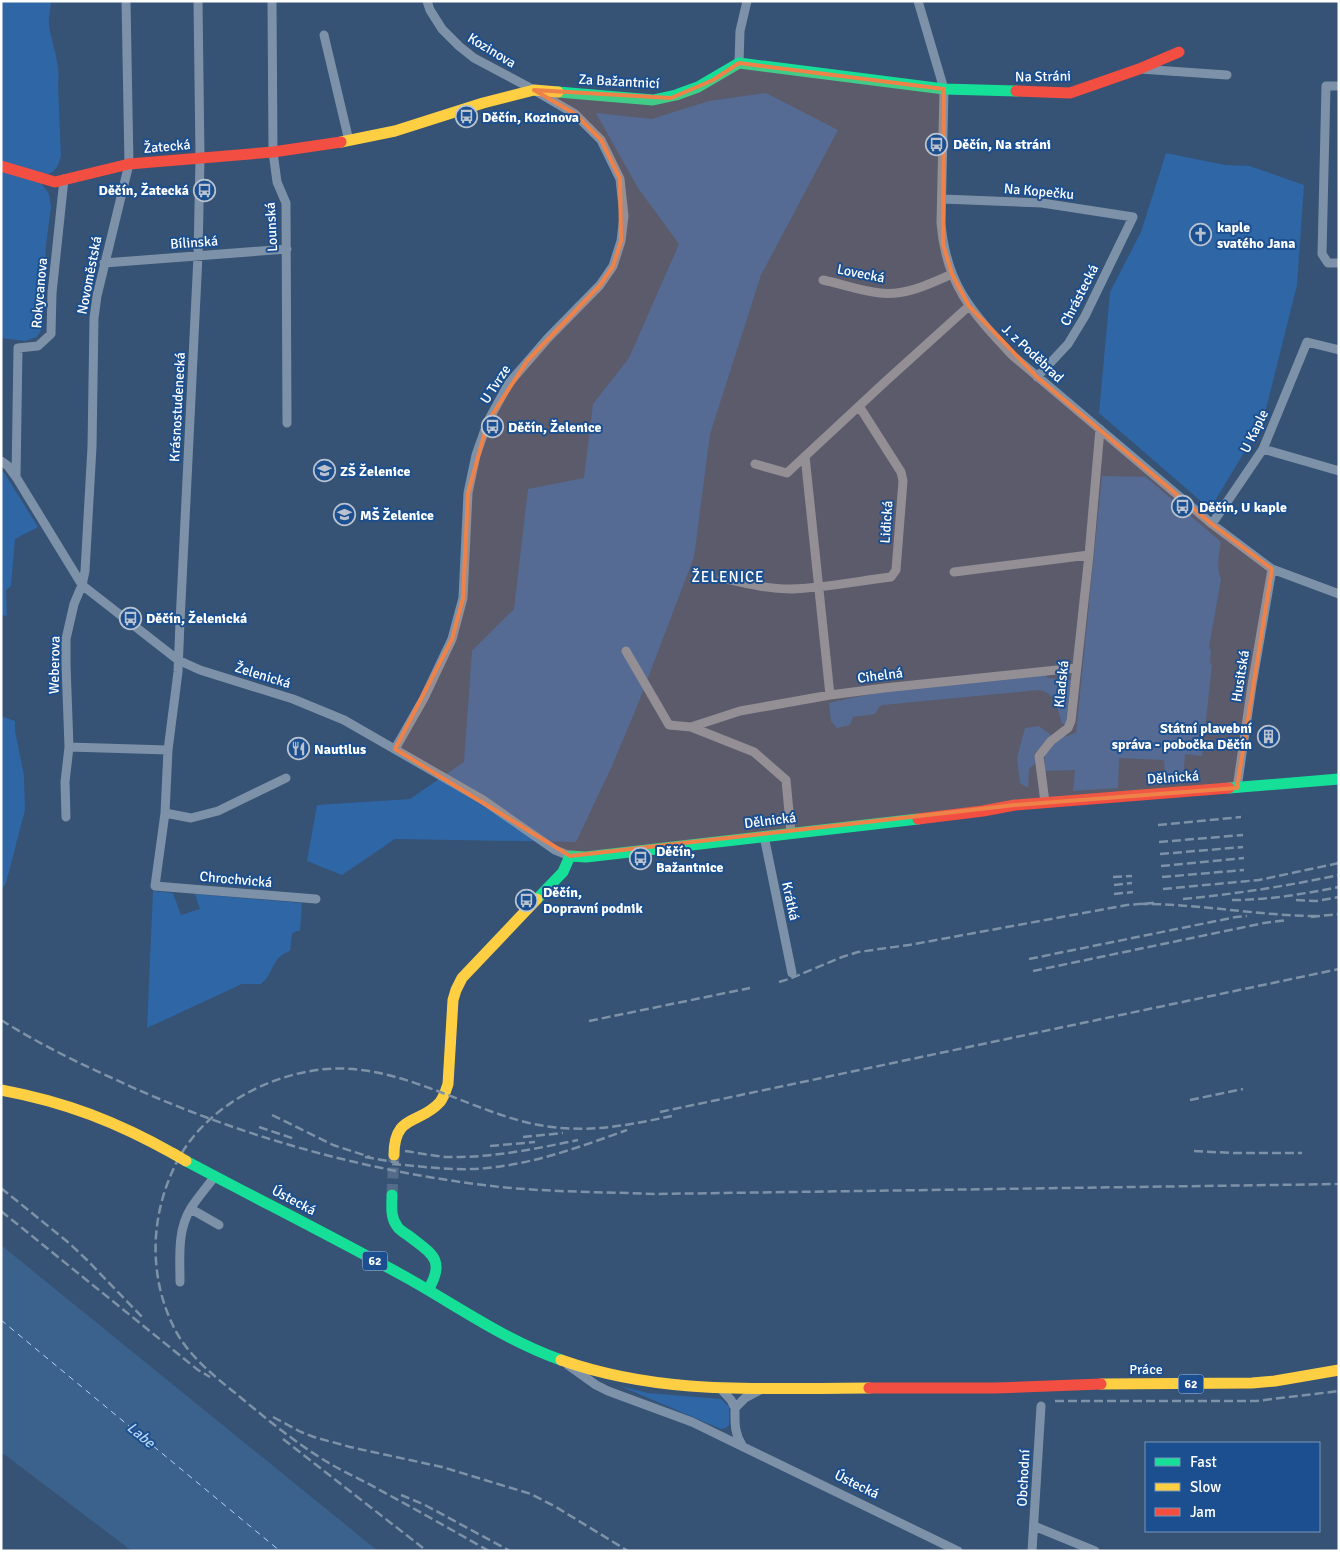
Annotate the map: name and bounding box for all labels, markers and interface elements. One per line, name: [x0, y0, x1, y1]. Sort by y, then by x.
street label: Kozinova: [464, 29, 519, 71]
street label: Na Stráni: [1015, 68, 1071, 85]
street label: Za Bažantnicí: [578, 71, 660, 92]
bus stop icon: Děčín, Kozinova: [454, 105, 478, 129]
place label: Děčín, Kozinova: [482, 109, 579, 126]
bus stop icon: Děčín, Na stráni: [925, 132, 949, 156]
street label: Žatecká: [143, 136, 191, 157]
place label: Děčín, Na stráni: [953, 136, 1051, 153]
bus stop icon: Děčín, Žatecká: [193, 178, 217, 202]
street label: Na Kopečku: [1003, 180, 1075, 203]
place label: Děčín, Žatecká: [99, 182, 189, 199]
street label: Lounská: [262, 202, 281, 252]
place label: kaple svatého Jana: [1217, 219, 1295, 252]
church icon: kaple svatého Jana: [1189, 223, 1213, 247]
street label: Bílinská: [170, 232, 219, 253]
street label: Novoměstská: [74, 234, 105, 316]
street label: Rokycanova: [28, 257, 51, 329]
street label: Lovecká: [836, 261, 886, 286]
street label: Chrástecká: [1057, 262, 1102, 329]
street label: J. z Poděbrad: [998, 320, 1067, 386]
street label: Krásnostudenecká: [166, 352, 189, 462]
street label: U Tvrze: [477, 362, 514, 407]
street label: U Kaple: [1237, 407, 1272, 456]
bus stop icon: Děčín, Želenice: [480, 415, 504, 439]
place label: Děčín, Želenice: [508, 419, 602, 436]
school or university icon: ZŠ Želenice: [312, 459, 336, 483]
place label: ZŠ Želenice: [340, 463, 410, 480]
bus stop icon: Děčín, U kaple: [1171, 495, 1195, 519]
place label: Děčín, U kaple: [1199, 499, 1287, 516]
street label: Lidická: [877, 500, 896, 544]
school or university icon: MŠ Želenice: [332, 503, 356, 527]
place label: MŠ Želenice: [360, 507, 434, 524]
district label: ŽELENICE: [691, 568, 765, 586]
bus stop icon: Děčín, Želenická: [118, 606, 142, 630]
place label: Děčín, Želenická: [146, 610, 247, 627]
street label: Weberova: [45, 636, 64, 694]
street label: Husitská: [1228, 649, 1253, 703]
street label: Želenická: [233, 659, 293, 692]
street label: Kladská: [1051, 660, 1072, 708]
street label: Cihelná: [856, 664, 904, 687]
place label: Státní plavební správa - pobočka Děčín: [1112, 720, 1253, 753]
building icon: Státní plavební správa - pobočka Děčín: [1256, 724, 1280, 748]
restaurant icon: Nautilus: [286, 737, 310, 761]
place label: Nautilus: [314, 741, 366, 758]
street label: Dělnická: [1146, 767, 1200, 788]
street label: Dělnická: [743, 809, 797, 832]
place label: Děčín, Bažantnice: [656, 843, 724, 876]
bus stop icon: Děčín, Bažantnice: [628, 847, 652, 871]
street label: Chrochvická: [199, 868, 273, 891]
street label: Krátká: [778, 880, 803, 922]
place label: Děčín, Dopravní podnik: [543, 884, 643, 917]
bus stop icon: Děčín, Dopravní podnik: [515, 888, 539, 912]
street label: Ústecká: [269, 1182, 319, 1219]
road number: 62: [362, 1252, 388, 1270]
street label: Práce: [1129, 1361, 1163, 1378]
road number: 62: [1178, 1375, 1204, 1394]
water label: Labe: [123, 1418, 160, 1453]
legend: [1145, 1442, 1320, 1532]
street label: Obchodní: [1014, 1449, 1033, 1507]
text: Fast: [1190, 1453, 1217, 1471]
street label: Ústecká: [832, 1466, 882, 1503]
text: Slow: [1190, 1478, 1221, 1496]
text: Jam: [1190, 1503, 1216, 1521]

